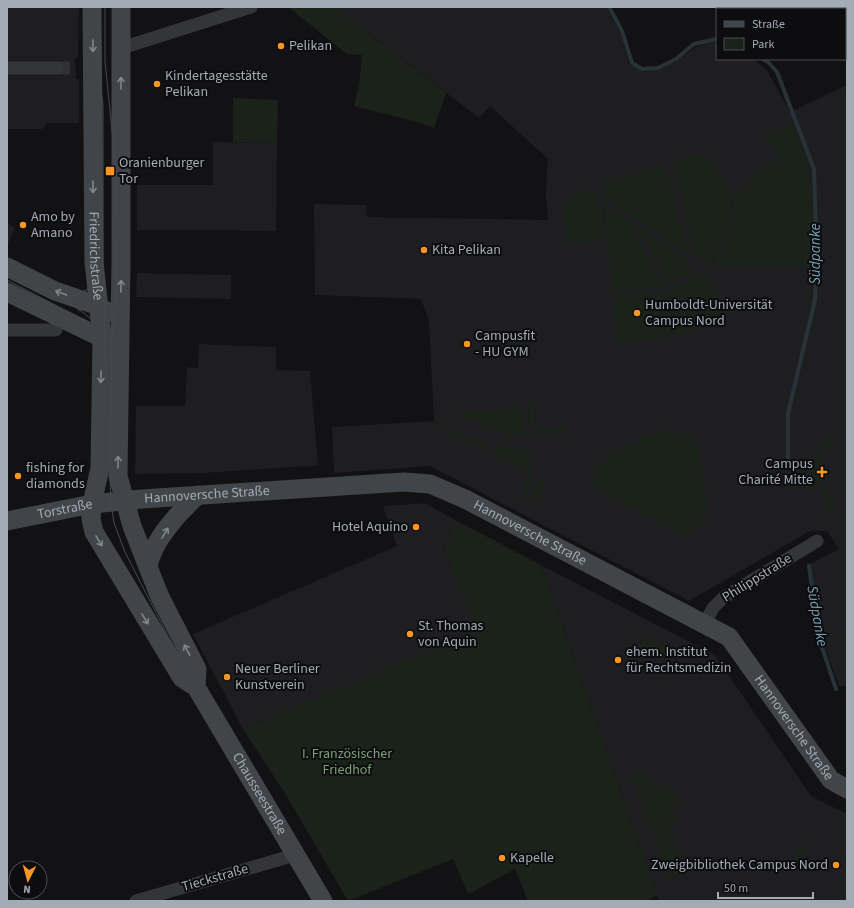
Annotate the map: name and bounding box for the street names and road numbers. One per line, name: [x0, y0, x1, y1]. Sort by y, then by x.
street label: Friedrichstraße: [84, 211, 108, 301]
street label: Hannoversche Straße: [144, 481, 270, 509]
street label: Torstraße: [35, 494, 94, 525]
street label: Hannoversche Straße: [470, 495, 590, 571]
street label: Philippstraße: [718, 549, 796, 607]
street label: Hannoversche Straße: [749, 671, 838, 785]
street label: Chausseestraße: [227, 749, 292, 839]
street label: Tieckstraße: [180, 859, 251, 897]

